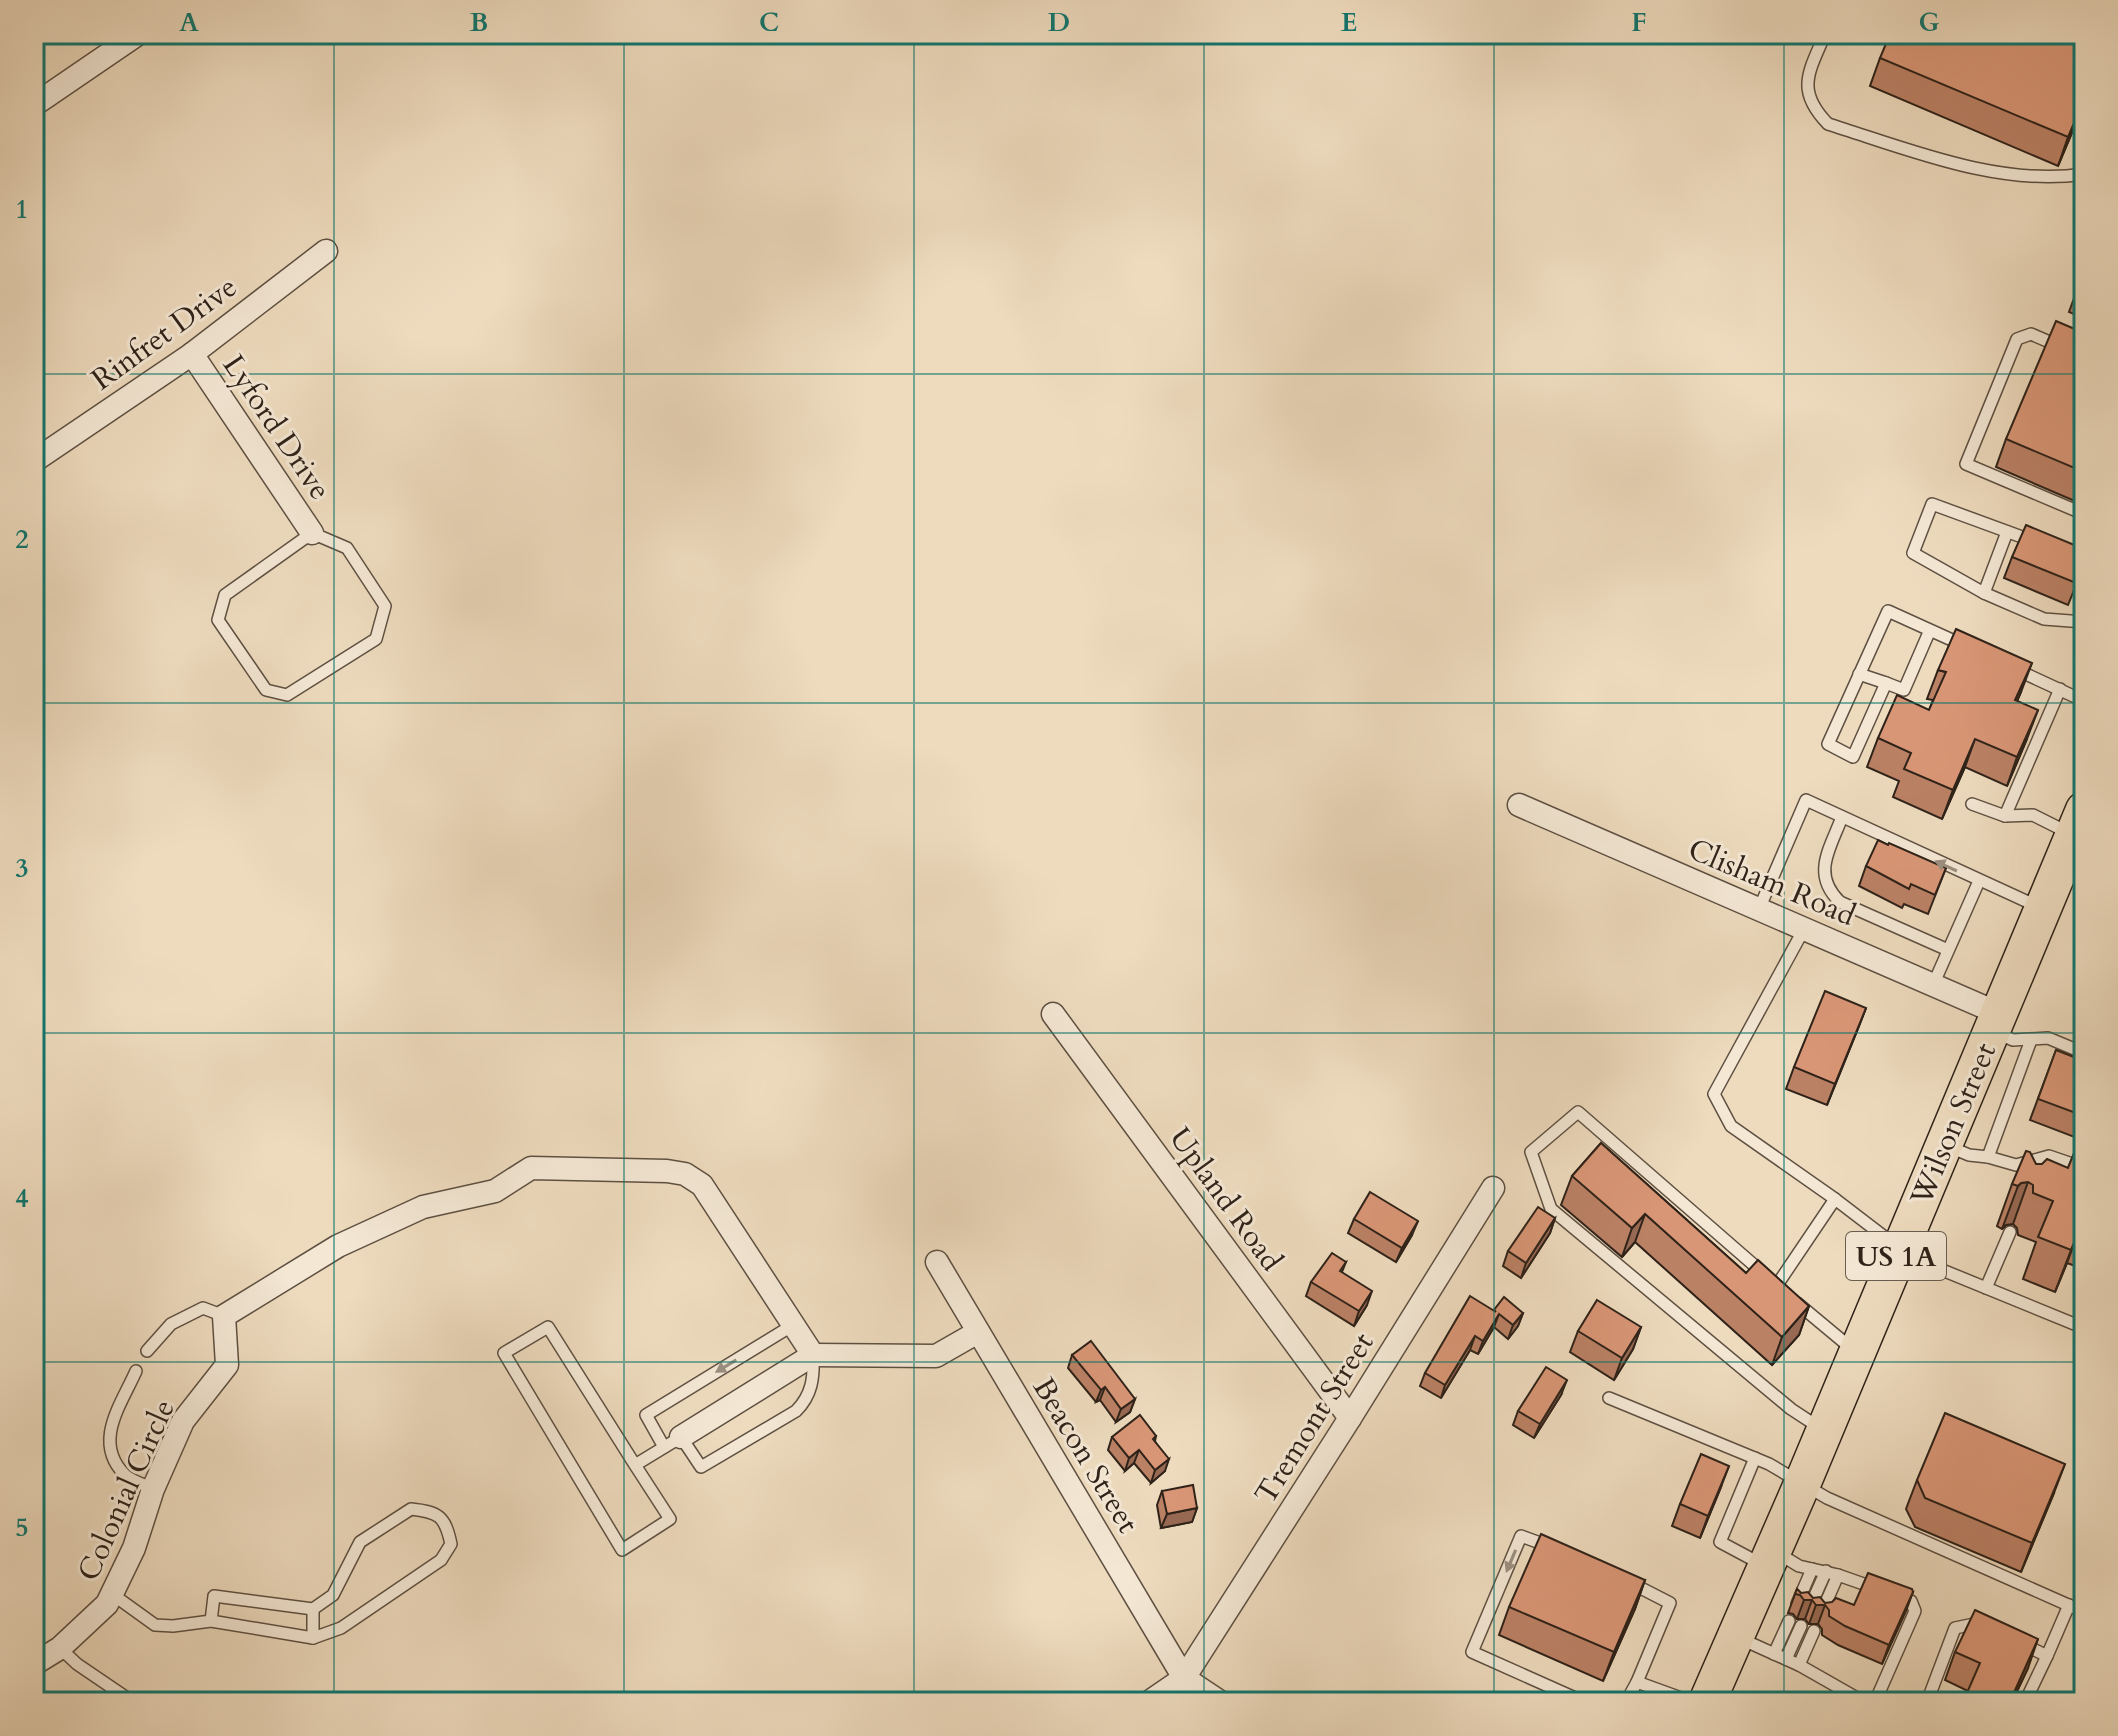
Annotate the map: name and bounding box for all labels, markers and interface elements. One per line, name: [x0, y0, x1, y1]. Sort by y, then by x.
text: A: [179, 5, 199, 40]
text: B: [470, 5, 488, 40]
text: C: [759, 5, 779, 40]
text: D: [1048, 5, 1070, 40]
text: E: [1341, 5, 1357, 40]
text: F: [1631, 5, 1647, 40]
text: G: [1918, 5, 1940, 40]
text: 1: [15, 192, 29, 227]
street label: Rinfret Drive: [83, 267, 245, 400]
street label: Lyford Drive: [213, 347, 340, 508]
text: 2: [15, 522, 29, 557]
street label: Clisham Road: [1682, 829, 1862, 936]
text: 3: [15, 851, 29, 886]
one-way arrow: [1935, 859, 1958, 873]
street label: Wilson Street: [1900, 1036, 2006, 1213]
street label: Upland Road: [1160, 1119, 1292, 1279]
text: 4: [15, 1181, 29, 1216]
road number: US 1A: [1846, 1232, 1946, 1280]
street label: Tremont Street: [1245, 1324, 1384, 1512]
one-way arrow: [715, 1359, 737, 1373]
street label: Beacon Street: [1023, 1370, 1148, 1541]
street label: Colonial Circle: [68, 1393, 185, 1587]
text: 5: [15, 1510, 29, 1545]
one-way arrow: [1504, 1549, 1517, 1573]

